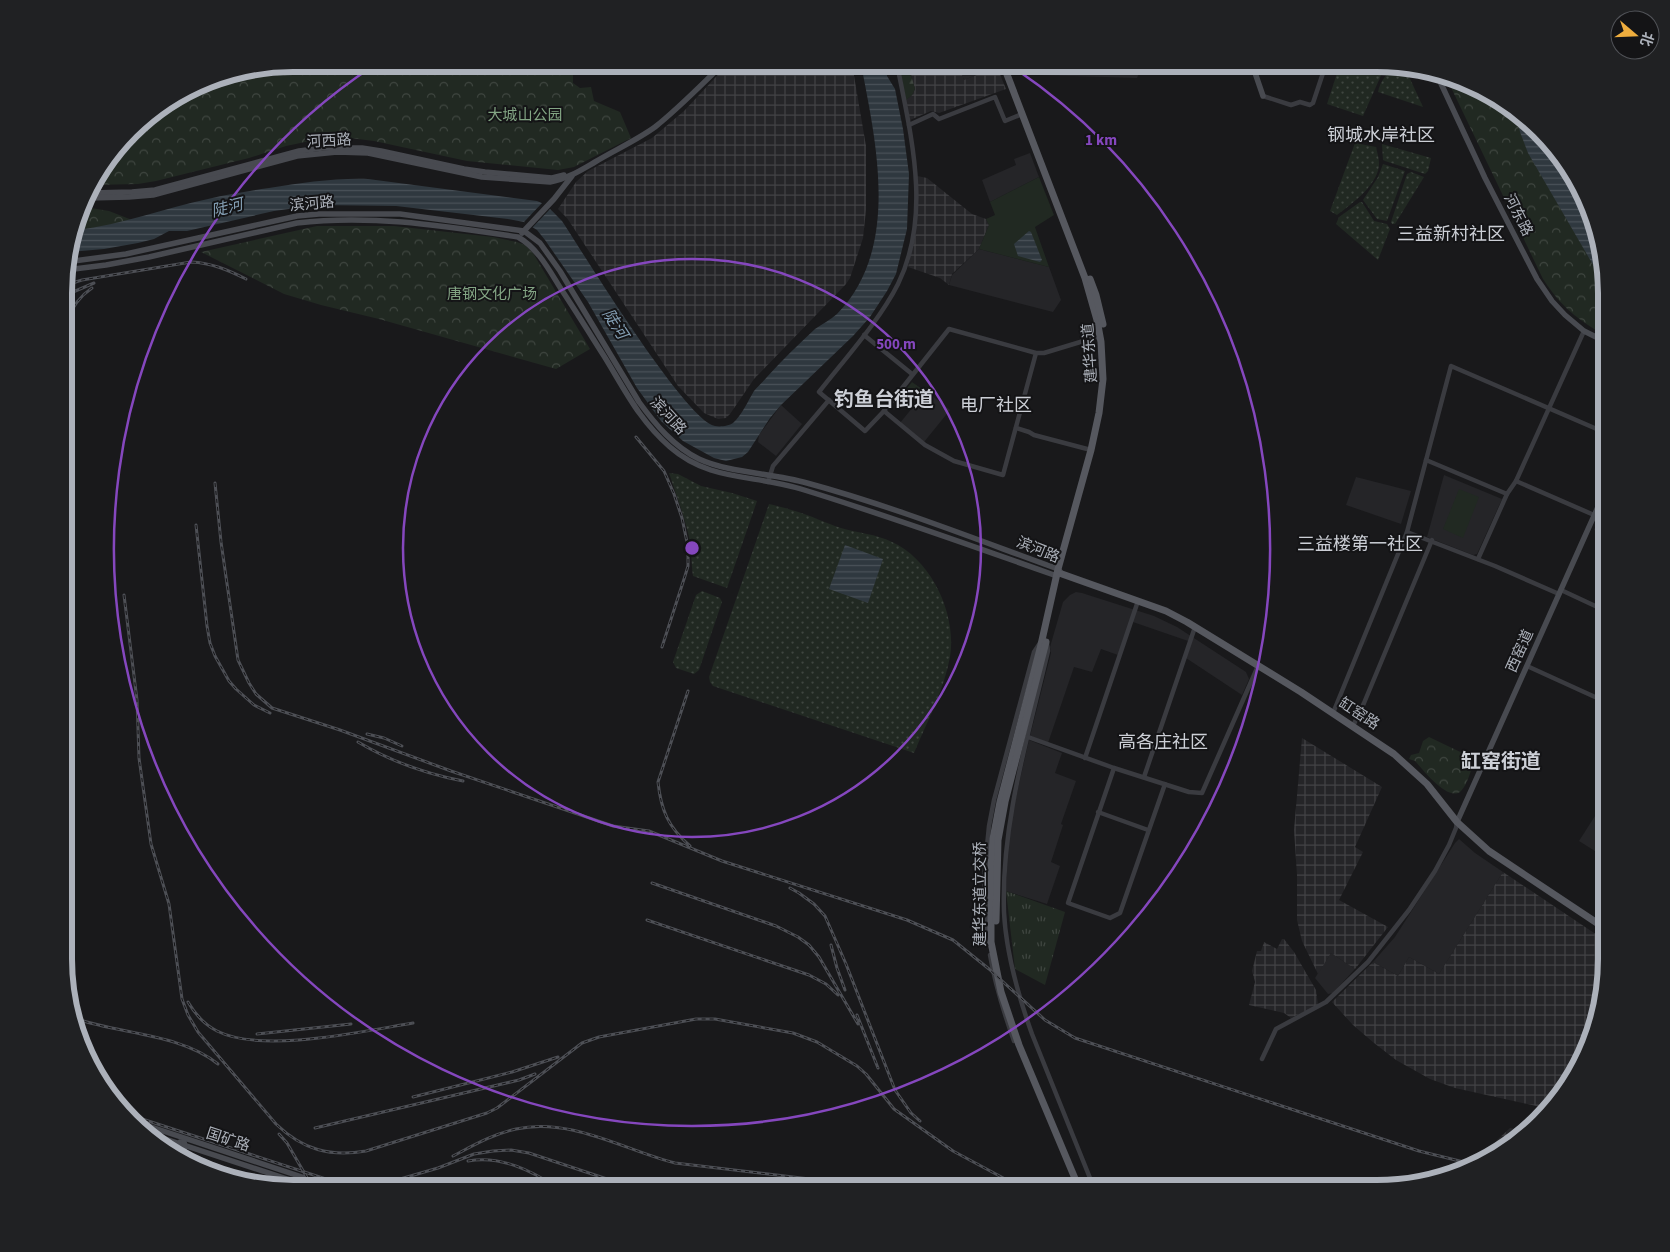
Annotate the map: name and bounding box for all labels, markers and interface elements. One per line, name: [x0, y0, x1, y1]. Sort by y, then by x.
north arrow: [1610, 10, 1660, 60]
text: 北: [1635, 29, 1658, 49]
park label: 大城山公园: [487, 105, 563, 126]
district label: 钢城水岸社区: [1327, 123, 1435, 148]
street label: 河西路: [306, 129, 352, 153]
text: 1 km: [1085, 130, 1117, 151]
street label: 河东路: [1498, 190, 1538, 240]
street label: 滨河路: [289, 192, 335, 216]
water label: 陡河: [209, 193, 248, 223]
district label: 三益新村社区: [1397, 222, 1505, 247]
park label: 唐钢文化广场: [447, 284, 537, 305]
water label: 陡河: [597, 305, 635, 346]
street label: 建华东道: [1077, 322, 1103, 384]
text: 500 m: [876, 334, 916, 355]
district label: 钓鱼台街道: [834, 386, 934, 414]
street label: 滨河路: [645, 392, 691, 440]
district label: 电厂社区: [960, 393, 1032, 418]
street label: 滨河路: [1013, 532, 1063, 568]
district label: 三益楼第一社区: [1297, 532, 1423, 557]
centre of rings: [683, 539, 701, 557]
street label: 西窑道: [1501, 626, 1539, 676]
street label: 缸窑路: [1334, 693, 1384, 735]
district label: 高各庄社区: [1118, 730, 1208, 755]
district label: 缸窑街道: [1461, 748, 1541, 776]
street label: 建华东道立交桥: [970, 841, 991, 947]
street label: 国矿路: [203, 1123, 253, 1157]

